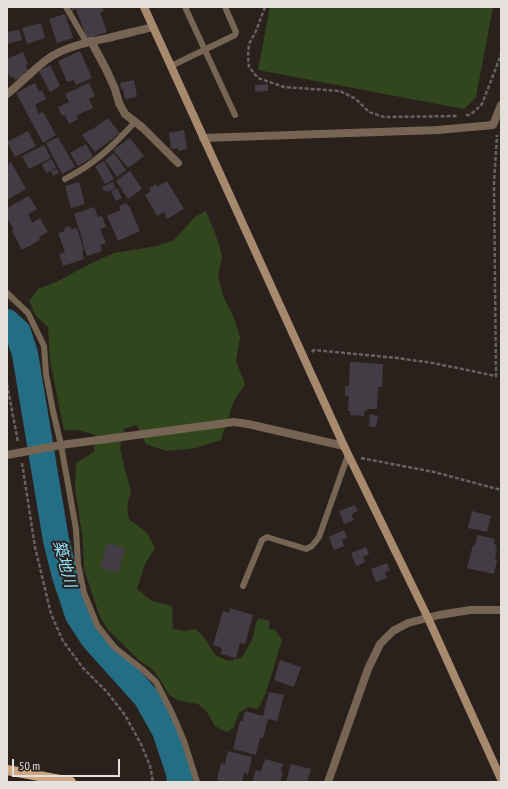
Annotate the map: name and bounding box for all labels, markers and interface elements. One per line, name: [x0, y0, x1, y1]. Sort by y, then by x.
water label: 築地川: [49, 538, 79, 590]
scale bar: [14, 751, 122, 777]
text: 50 m: [19, 758, 40, 773]

